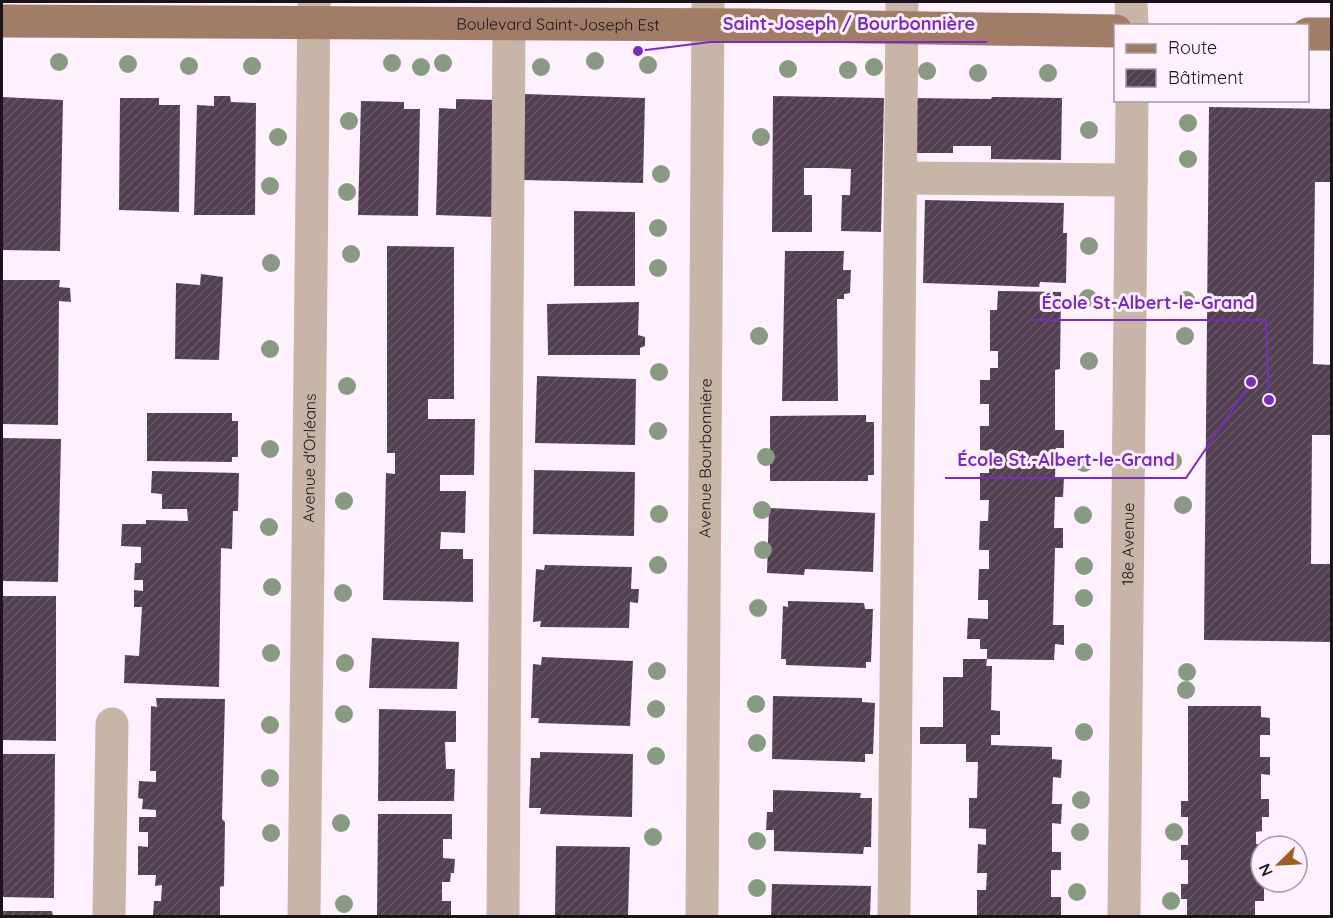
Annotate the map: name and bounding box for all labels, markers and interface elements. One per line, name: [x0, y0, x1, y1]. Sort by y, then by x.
callout: Saint-Joseph / Bourbonnière: [710, 6, 987, 42]
text: Saint-Joseph / Bourbonnière: [723, 12, 975, 35]
street label: Boulevard Saint-Joseph Est: [456, 13, 660, 35]
legend: [1114, 24, 1309, 102]
text: Route: [1168, 36, 1217, 59]
text: Bâtiment: [1168, 66, 1244, 89]
callout: École St-Albert-le-Grand: [1029, 284, 1266, 320]
text: École St-Albert-le-Grand: [1042, 291, 1254, 314]
street label: Avenue Bourbonnière: [694, 378, 716, 538]
street label: Avenue d'Orléans: [298, 393, 320, 523]
callout: École St.-Albert-le-Grand: [945, 442, 1186, 478]
text: École St.-Albert-le-Grand: [957, 448, 1175, 471]
street label: 18e Avenue: [1117, 503, 1138, 585]
north arrow: [1249, 834, 1309, 894]
text: N: [1254, 861, 1277, 880]

